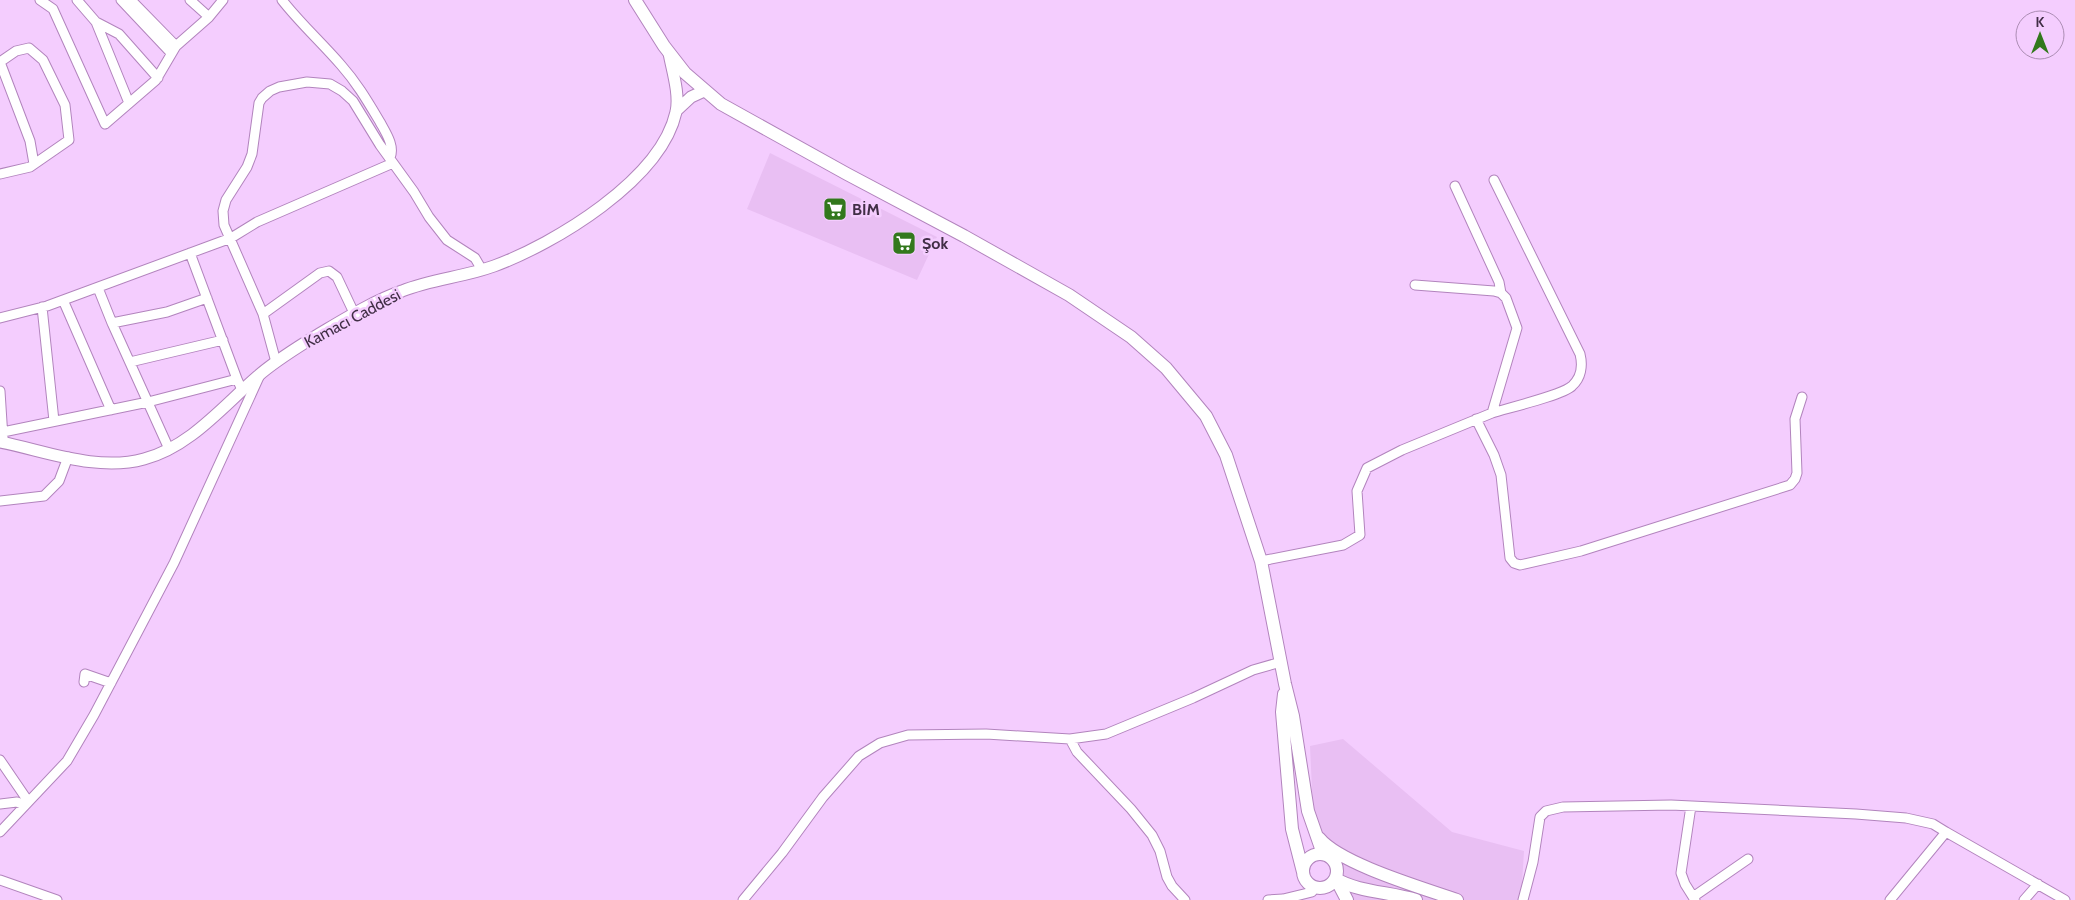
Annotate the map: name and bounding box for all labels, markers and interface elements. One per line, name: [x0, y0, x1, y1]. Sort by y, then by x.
north arrow: [2015, 10, 2065, 60]
text: K: [2036, 13, 2045, 31]
supermarket icon: BİM: [822, 196, 848, 222]
place label: BİM: [852, 200, 880, 219]
supermarket icon: Şok: [891, 230, 917, 256]
place label: Şok: [922, 234, 948, 253]
street label: Kamacı Caddesi: [301, 285, 404, 352]

